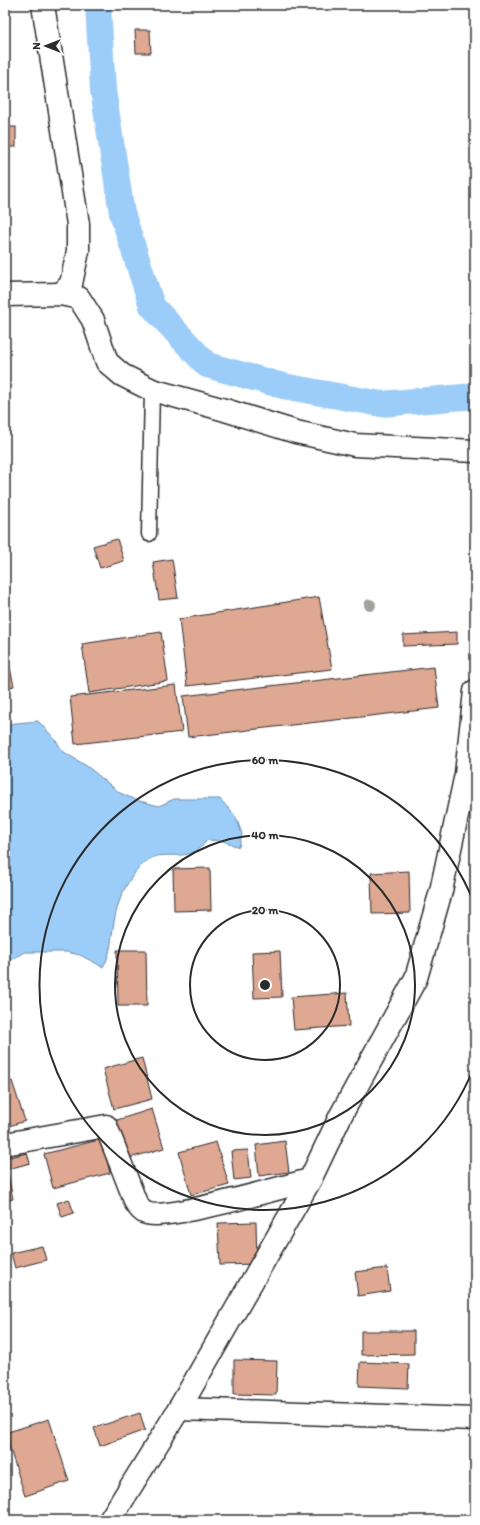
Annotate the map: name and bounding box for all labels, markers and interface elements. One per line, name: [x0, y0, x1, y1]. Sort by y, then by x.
north arrow: [26, 26, 66, 66]
text: N: [30, 42, 43, 50]
text: 60 m: [252, 753, 279, 767]
text: 40 m: [251, 828, 280, 842]
text: 20 m: [252, 903, 279, 917]
centre of rings: [258, 978, 272, 992]

